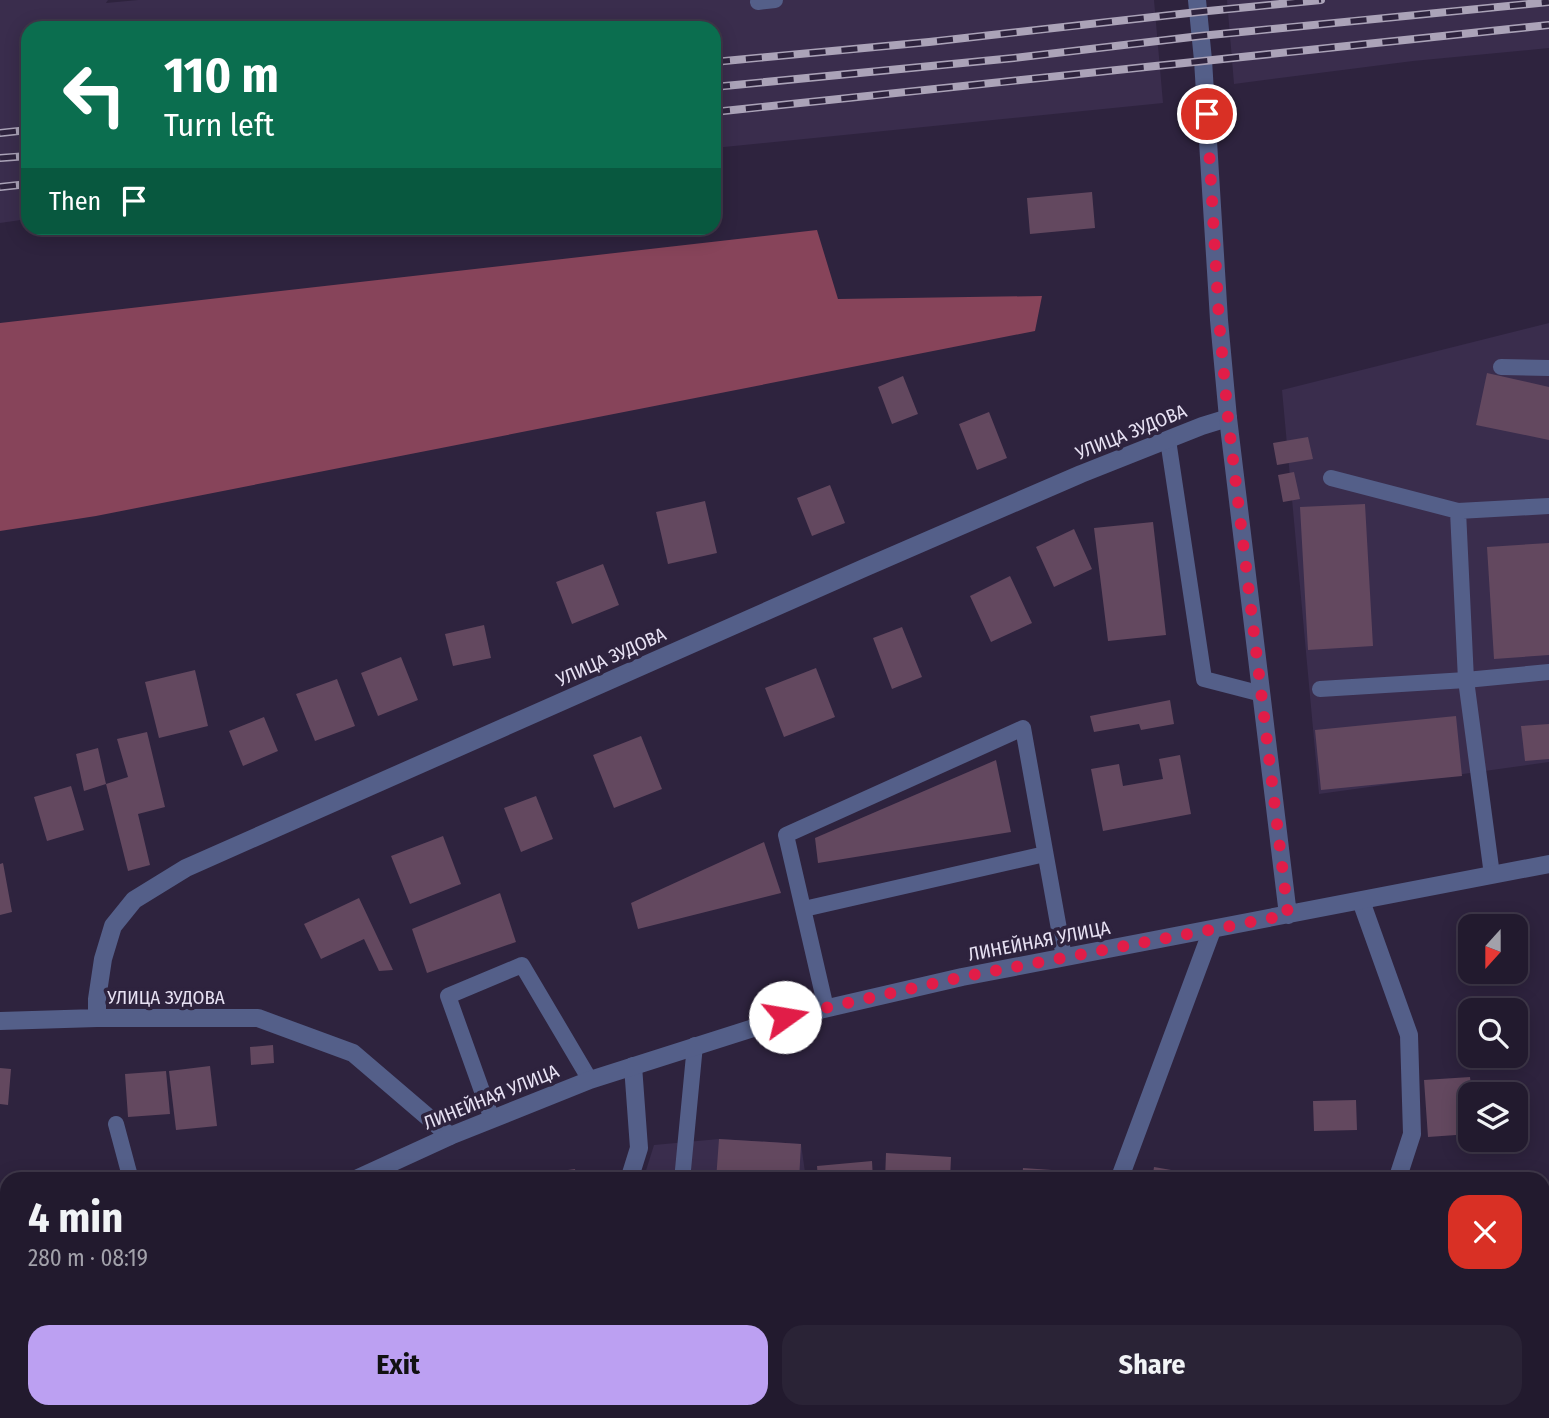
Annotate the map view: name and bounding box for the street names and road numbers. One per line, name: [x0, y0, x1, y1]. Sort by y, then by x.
street label: УЛИЦА ЗУДОВА: [1071, 399, 1190, 465]
street label: УЛИЦА ЗУДОВА: [552, 623, 669, 692]
street label: ЛИНЕЙНАЯ УЛИЦА: [966, 916, 1112, 966]
street label: УЛИЦА ЗУДОВА: [106, 986, 225, 1009]
street label: ЛИНЕЙНАЯ УЛИЦА: [420, 1059, 562, 1135]

